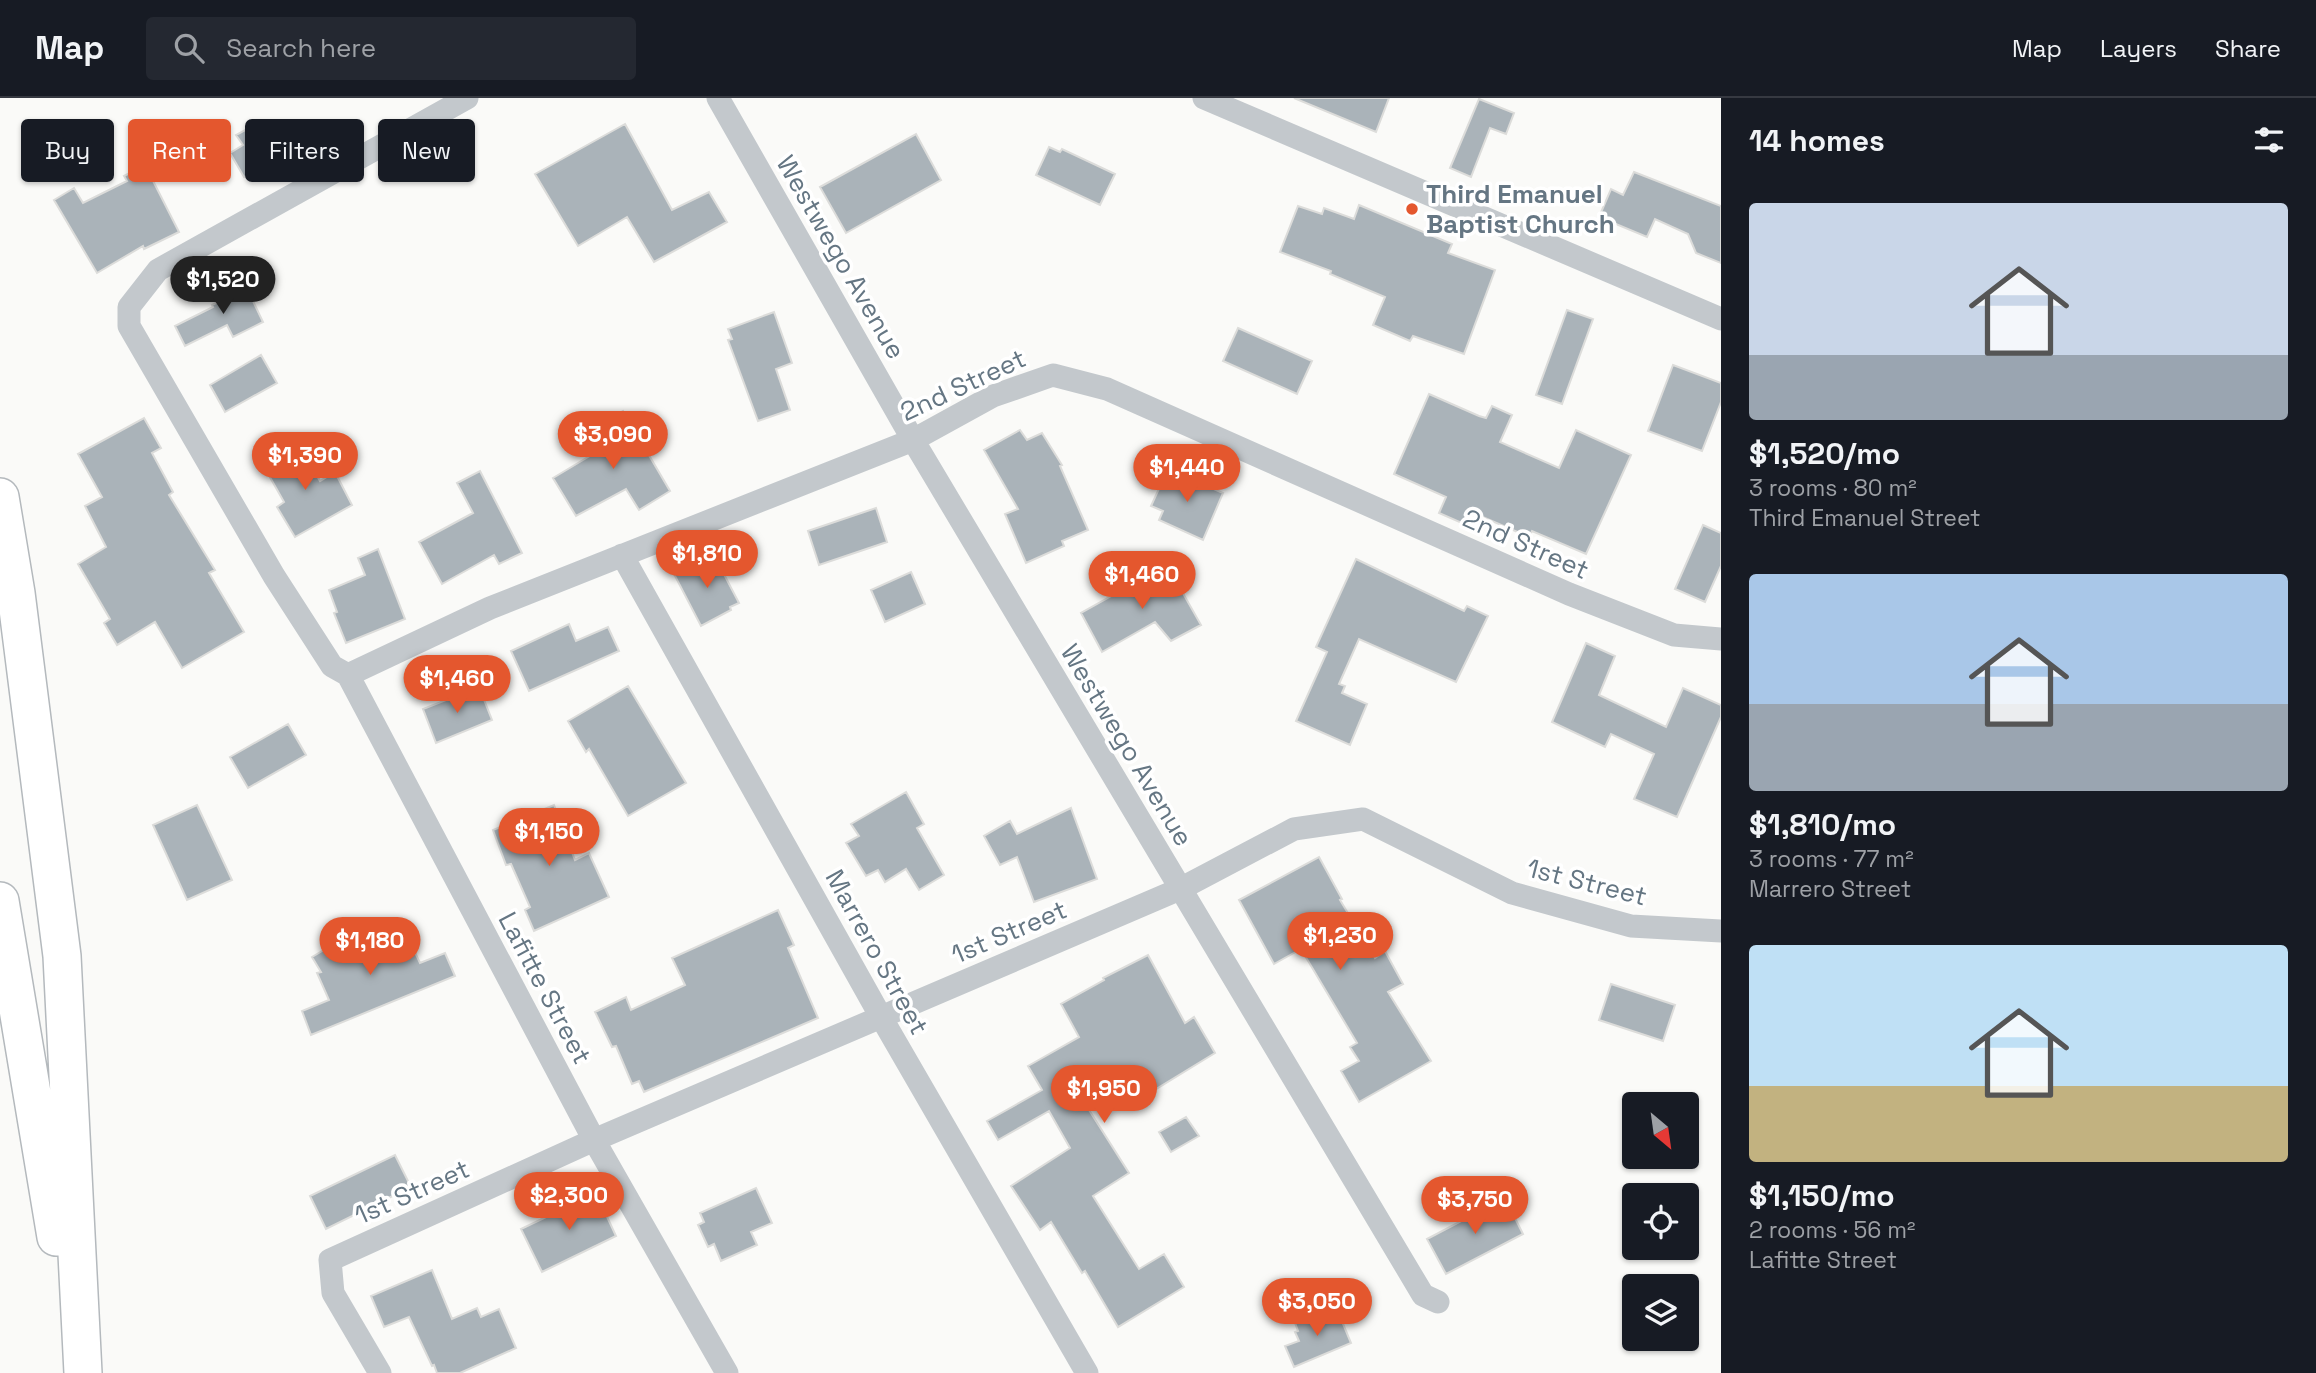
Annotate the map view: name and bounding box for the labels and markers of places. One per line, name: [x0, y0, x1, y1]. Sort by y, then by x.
place label: Third Emanuel Baptist Church: [1426, 177, 1615, 241]
marker: Third Emanuel Baptist Church: [1404, 201, 1420, 217]
pin: $1,520: [166, 256, 280, 316]
pin: $3,090: [556, 412, 670, 471]
pin: $1,390: [248, 432, 362, 492]
pin: $1,440: [1130, 444, 1244, 504]
pin: $1,810: [650, 531, 764, 590]
pin: $1,460: [1085, 552, 1199, 611]
pin: $1,460: [400, 656, 514, 715]
pin: $1,150: [492, 808, 606, 868]
pin: $1,230: [1283, 912, 1397, 972]
pin: $1,180: [313, 918, 427, 977]
pin: $1,950: [1047, 1066, 1161, 1125]
pin: $2,300: [512, 1172, 626, 1232]
pin: $3,750: [1418, 1176, 1532, 1236]
pin: $3,050: [1260, 1278, 1374, 1338]

